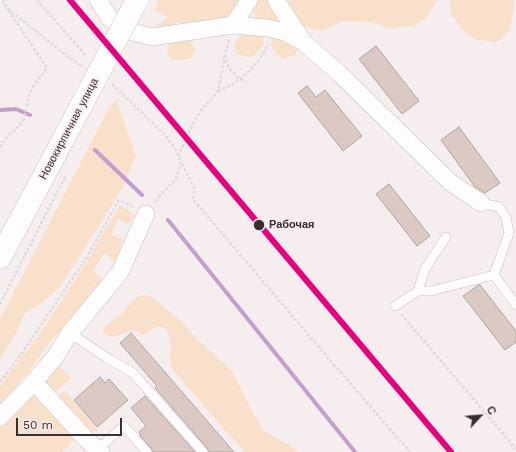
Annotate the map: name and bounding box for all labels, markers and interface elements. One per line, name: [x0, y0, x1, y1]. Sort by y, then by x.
street label: Новокирпичная улица: [37, 76, 101, 182]
marker: Рабочая: [252, 218, 266, 232]
place label: Рабочая: [269, 218, 314, 232]
north arrow: [460, 396, 500, 436]
text: С: [484, 404, 499, 417]
scale bar: [18, 410, 124, 436]
text: 50 m: [23, 418, 53, 432]

